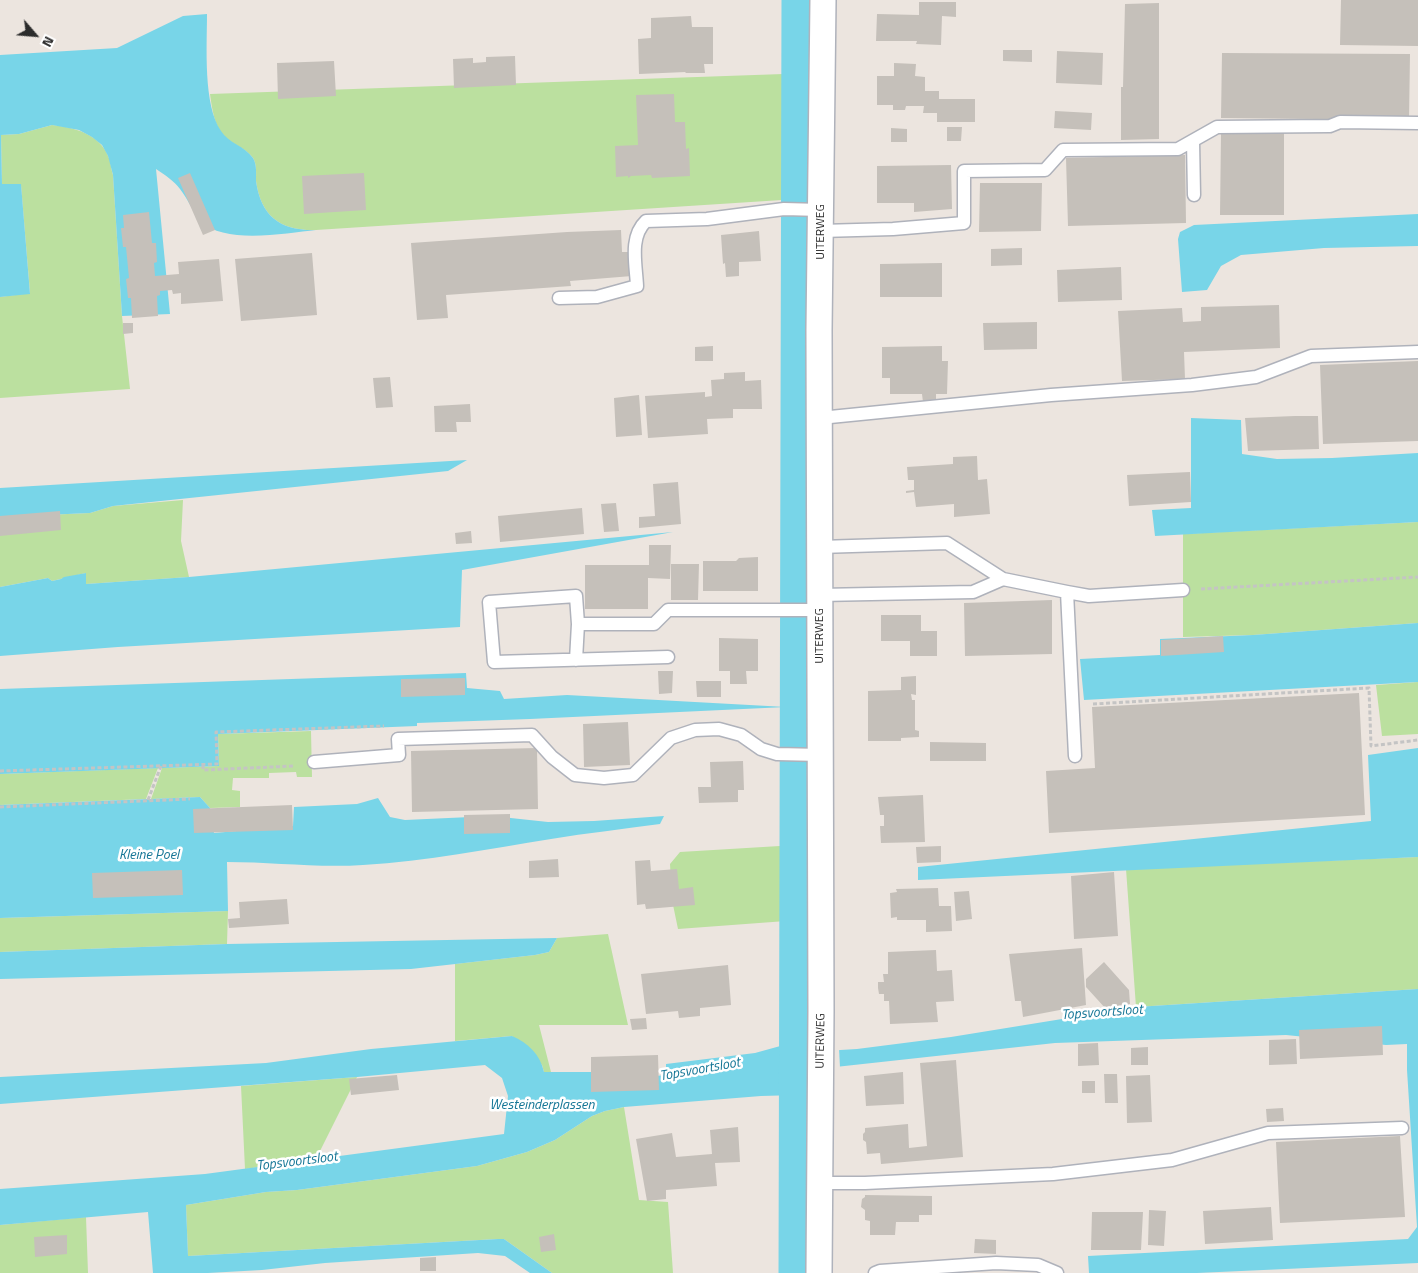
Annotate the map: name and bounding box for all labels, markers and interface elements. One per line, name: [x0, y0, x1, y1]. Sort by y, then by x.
north arrow: [10, 10, 60, 60]
text: N: [37, 33, 60, 51]
street label: UITERWEG: [814, 204, 828, 260]
street label: UITERWEG: [813, 608, 827, 664]
water label: Kleine Poel: [119, 848, 179, 864]
water label: Topsvoortsloot: [1061, 1002, 1143, 1024]
street label: UITERWEG: [813, 1013, 829, 1069]
water label: Topsvoortsloot: [658, 1055, 742, 1085]
water label: Westeinderplassen: [490, 1098, 594, 1114]
water label: Topsvoortsloot: [256, 1149, 338, 1175]

